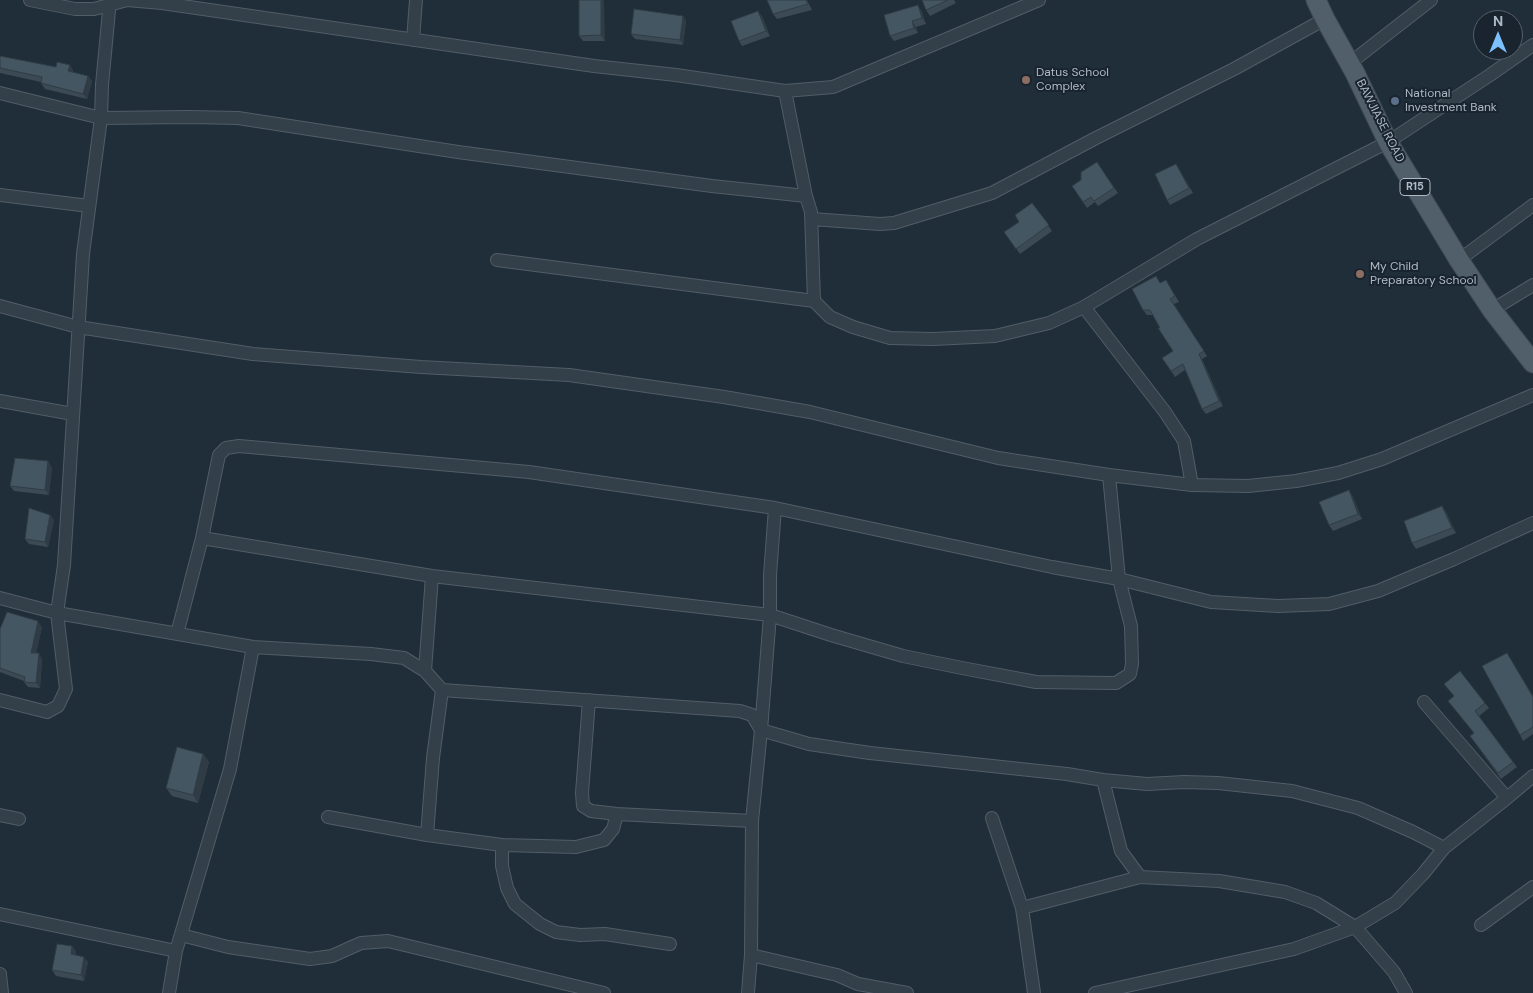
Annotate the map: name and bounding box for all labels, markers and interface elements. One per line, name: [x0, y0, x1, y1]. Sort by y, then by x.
north arrow: [1473, 10, 1523, 60]
text: N: [1493, 12, 1503, 30]
place label: Datus School Complex: [1036, 66, 1109, 94]
marker: Datus School Complex: [1020, 74, 1032, 86]
street label: BAWJIASE ROAD: [1353, 77, 1407, 165]
place label: National Investment Bank: [1405, 87, 1497, 115]
marker: National Investment Bank: [1389, 95, 1401, 107]
road number: R15: [1400, 178, 1430, 196]
place label: My Child Preparatory School: [1370, 260, 1476, 288]
marker: My Child Preparatory School: [1354, 268, 1366, 280]

